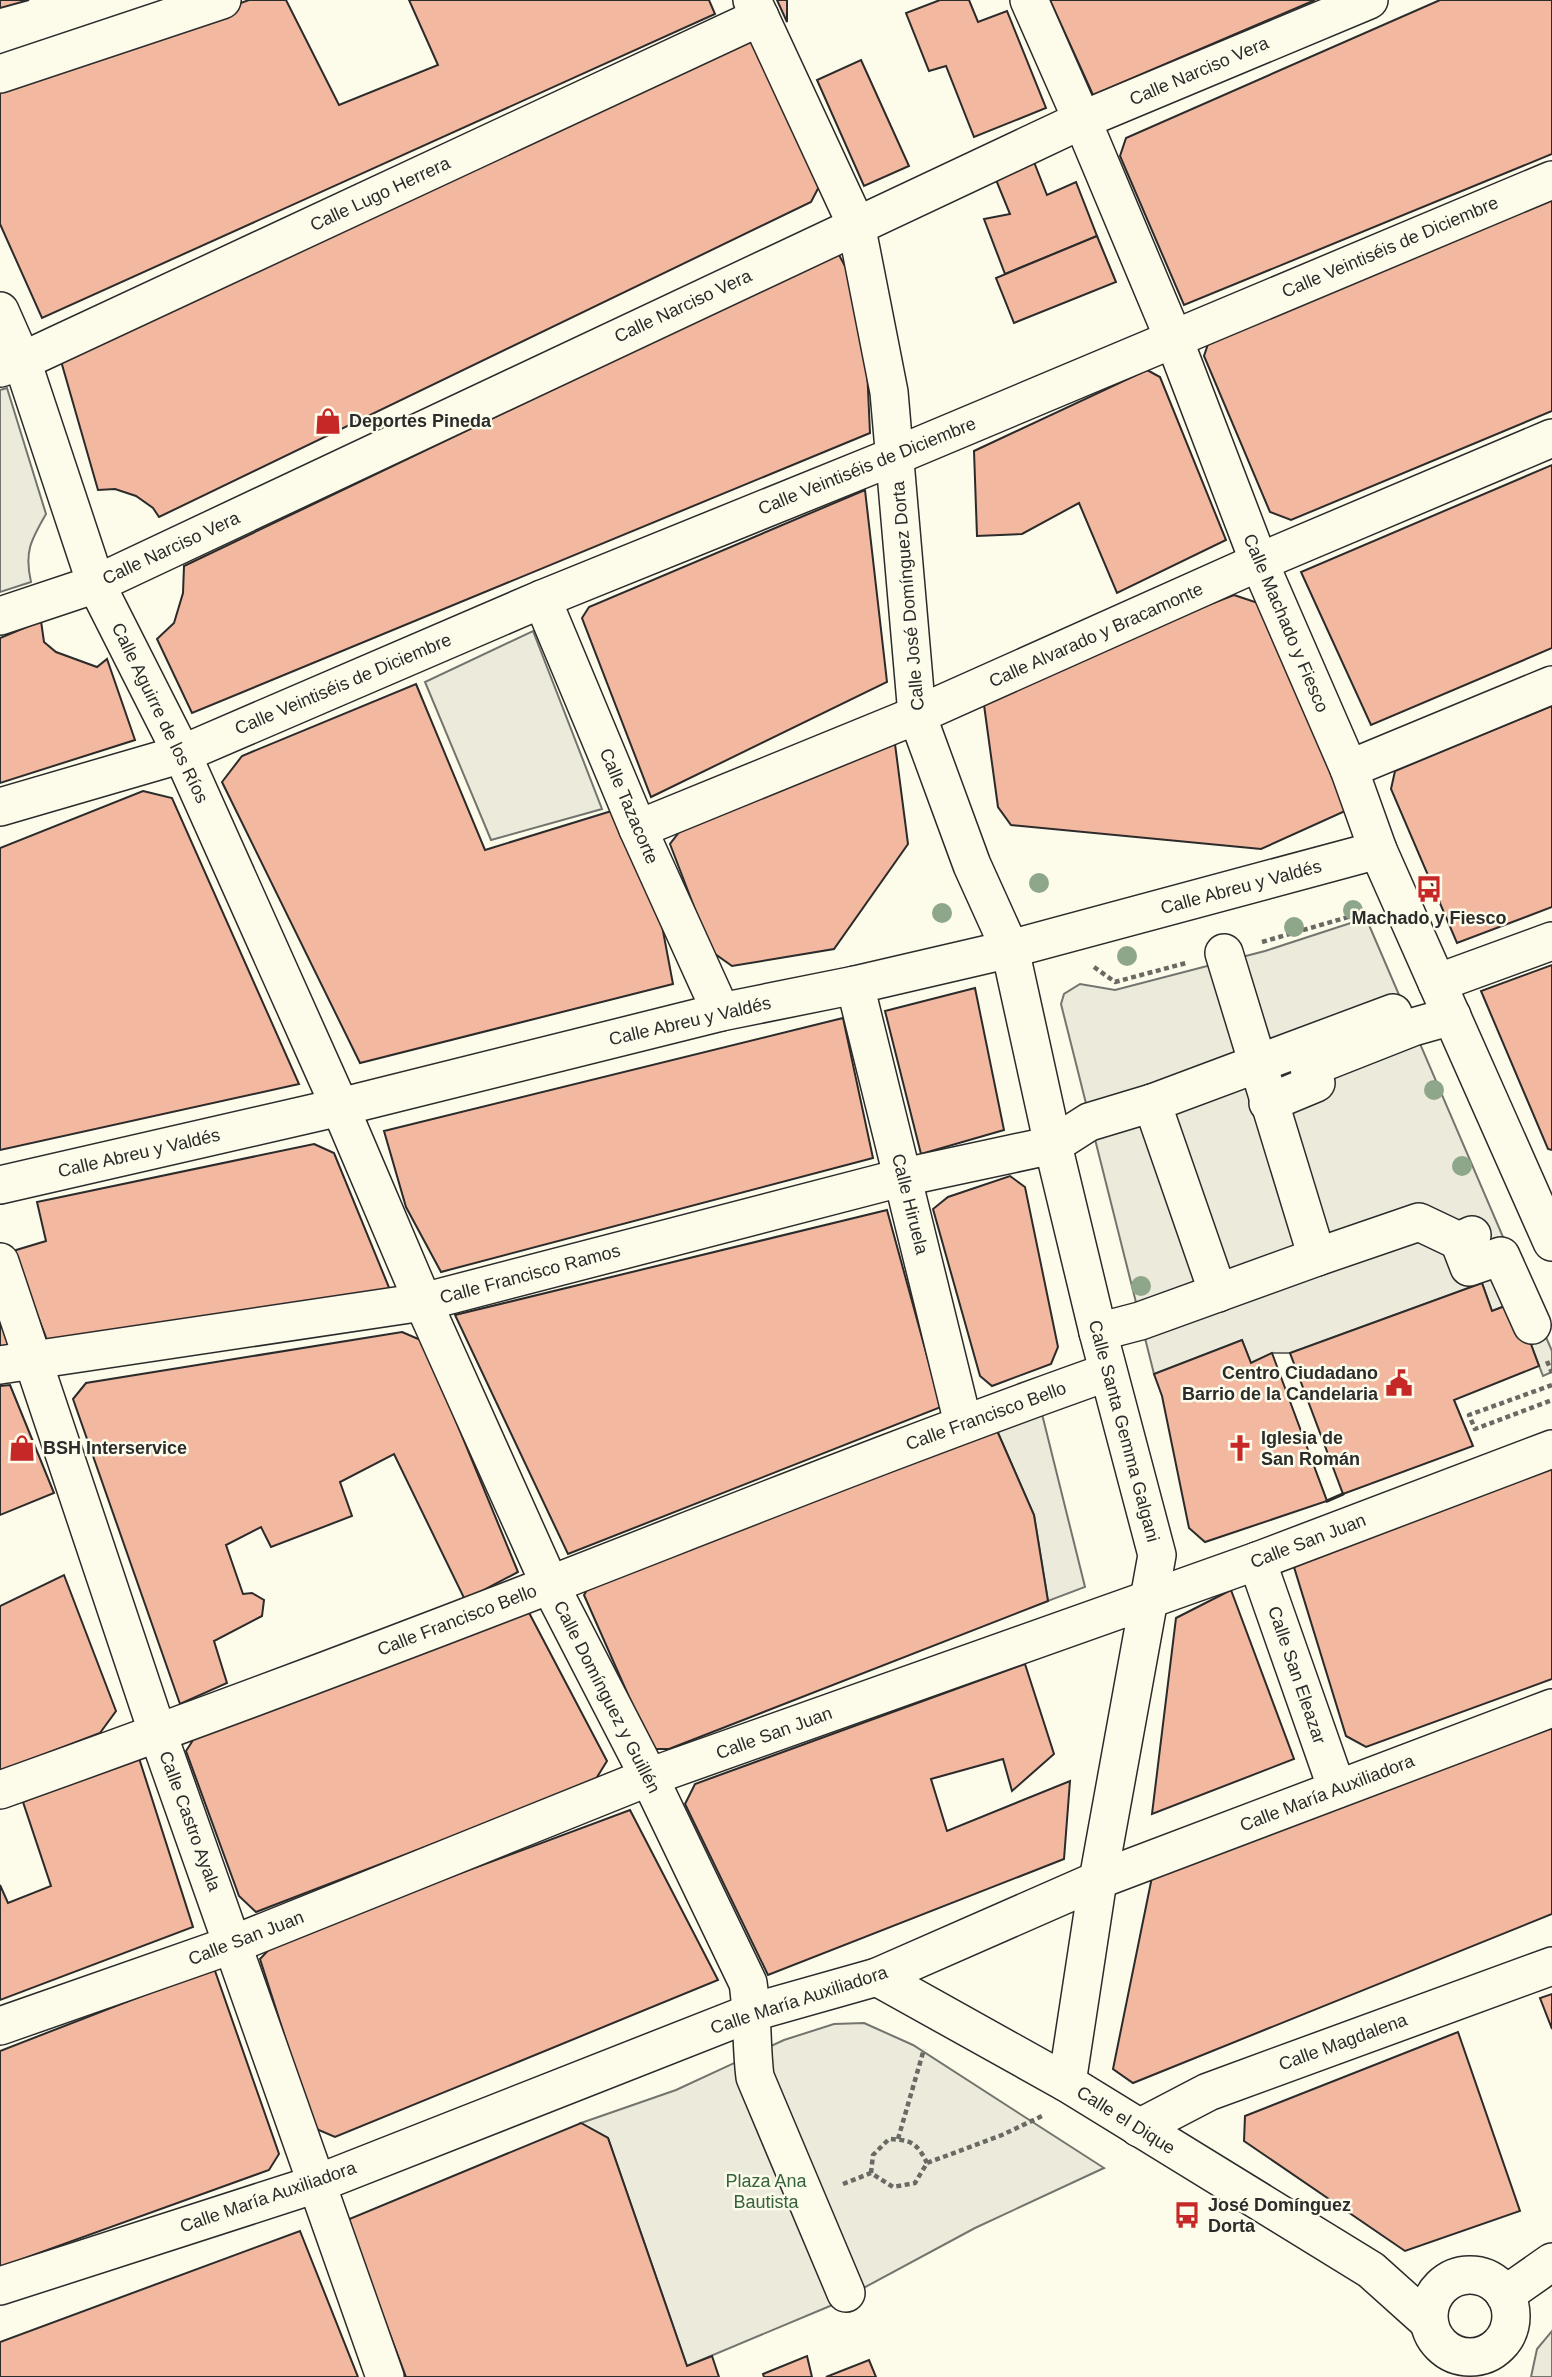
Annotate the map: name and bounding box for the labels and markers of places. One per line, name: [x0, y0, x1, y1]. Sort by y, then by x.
shop icon: Deportes Pineda: [313, 406, 343, 436]
place label: Deportes Pineda: [349, 411, 492, 431]
bus stop icon: Machado y Fiesco: [1414, 874, 1444, 904]
place label: Machado y Fiesco: [1351, 908, 1507, 928]
place label: Centro Ciudadano Barrio de la Candelaria: [1182, 1363, 1379, 1404]
public building icon: Centro Ciudadano Barrio de la Candelaria: [1384, 1368, 1414, 1398]
place label: Iglesia de San Román: [1261, 1428, 1360, 1469]
shop icon: BSH Interservice: [7, 1433, 37, 1463]
church icon: Iglesia de San Román: [1225, 1433, 1255, 1463]
place label: BSH Interservice: [43, 1438, 187, 1458]
place label: José Domínguez Dorta: [1208, 2195, 1351, 2236]
bus stop icon: José Domínguez Dorta: [1172, 2200, 1202, 2230]

